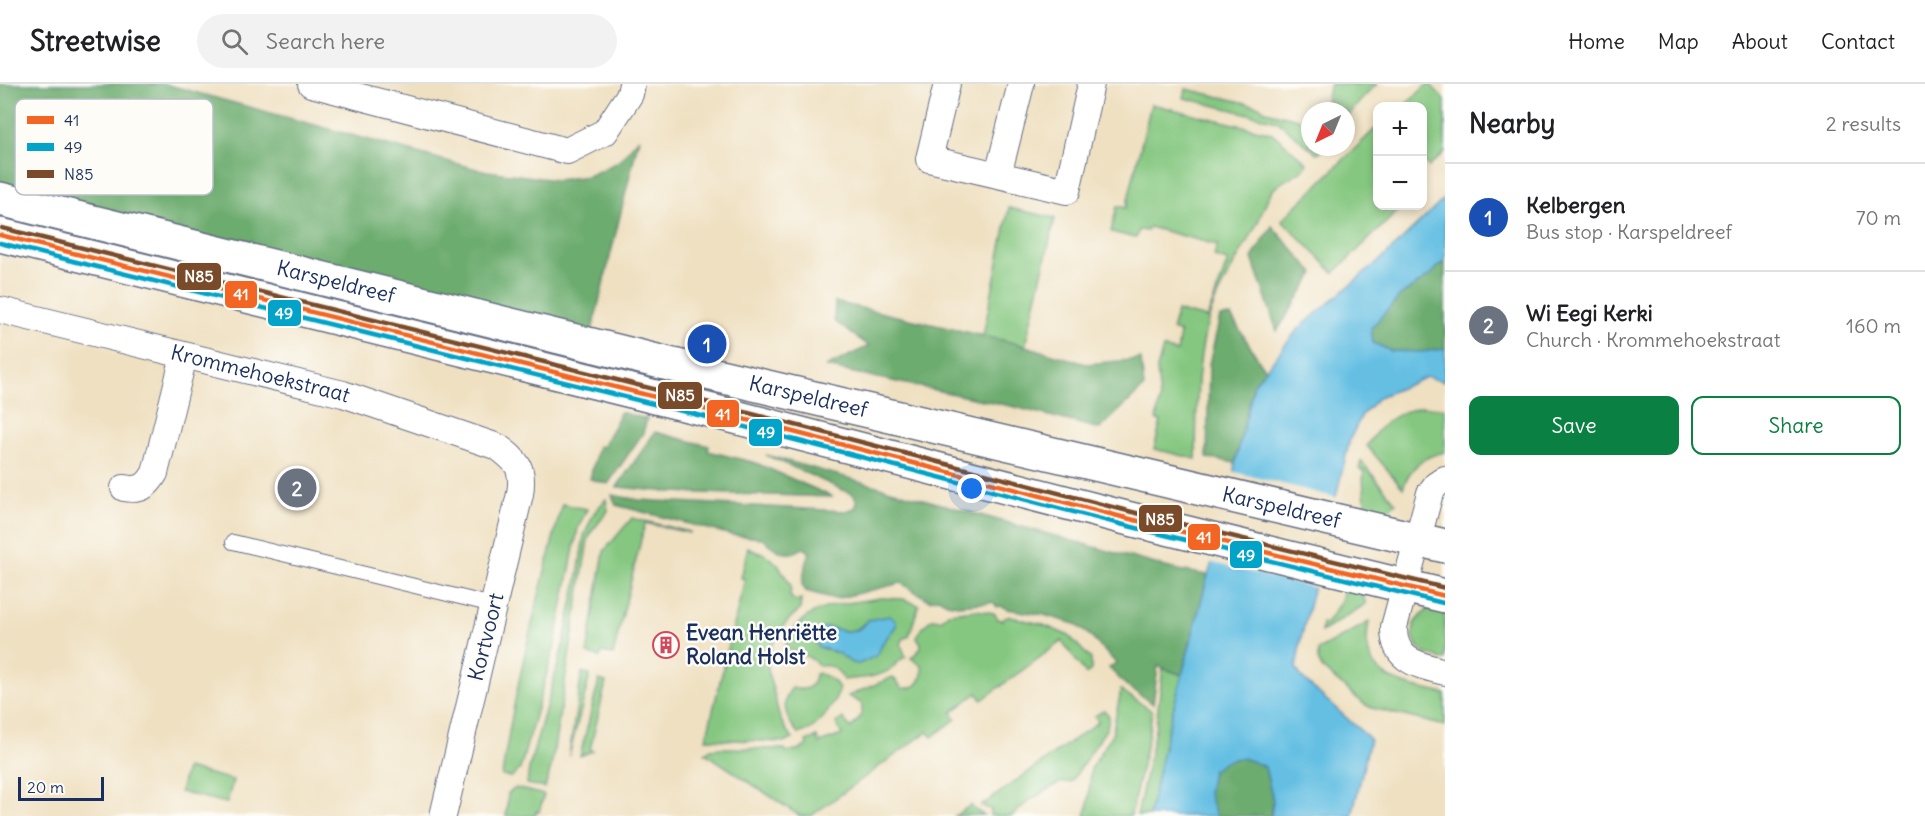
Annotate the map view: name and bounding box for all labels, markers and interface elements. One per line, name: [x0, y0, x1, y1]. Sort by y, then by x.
search box: [197, 14, 617, 68]
text: Streetwise: [30, 23, 161, 59]
icon: search: [218, 25, 251, 58]
text: Search here: [266, 27, 385, 55]
text: Home: [1568, 28, 1625, 55]
text: Map: [1658, 28, 1699, 55]
text: About: [1732, 28, 1788, 55]
text: Contact: [1821, 28, 1895, 55]
legend: [15, 99, 213, 195]
north arrow: [1301, 102, 1355, 156]
map controls: [1373, 102, 1427, 210]
button: +: [1373, 102, 1427, 156]
text: Nearby: [1469, 107, 1555, 140]
text: 41: [64, 110, 79, 130]
text: 2 results: [1826, 111, 1901, 136]
text: 49: [64, 137, 82, 157]
button: −: [1373, 156, 1427, 210]
text: N85: [64, 164, 93, 184]
text: Kelbergen: [1526, 191, 1625, 219]
text: 1: [1485, 205, 1492, 230]
text: 70 m: [1856, 205, 1901, 230]
text: Bus stop · Karspeldreef: [1526, 219, 1732, 244]
street label: Karspeldreef: [274, 254, 399, 309]
line badge: N85: [176, 262, 222, 291]
text: N85: [184, 266, 214, 286]
line badge: 41: [224, 280, 258, 309]
text: 41: [233, 284, 249, 304]
line badge: 49: [267, 299, 302, 327]
text: Wi Eegi Kerki: [1526, 299, 1653, 327]
text: 49: [275, 303, 293, 323]
text: 2: [1483, 313, 1494, 338]
text: 160 m: [1846, 313, 1901, 338]
pin: 1: [688, 322, 726, 366]
text: Church · Krommehoekstraat: [1526, 327, 1780, 352]
street label: Krommehoekstraat: [168, 338, 354, 408]
street label: Karspeldreef: [746, 369, 871, 423]
line badge: N85: [657, 381, 703, 410]
text: N85: [665, 385, 695, 405]
button: Save: [1469, 396, 1679, 455]
button: Share: [1691, 396, 1901, 455]
line badge: 41: [706, 399, 740, 428]
text: 41: [715, 404, 731, 424]
line badge: 49: [748, 418, 783, 447]
text: 49: [757, 422, 775, 442]
pin: 2: [278, 466, 316, 510]
your location: [957, 474, 986, 503]
street label: Karspeldreef: [1220, 480, 1344, 534]
line badge: N85: [1138, 504, 1183, 533]
text: N85: [1145, 509, 1175, 529]
line badge: 41: [1187, 523, 1221, 551]
text: 41: [1196, 527, 1212, 547]
line badge: 49: [1229, 540, 1263, 569]
text: 49: [1237, 545, 1255, 565]
street label: Kortvoort: [462, 590, 509, 684]
place label: Evean Henriëtte Roland Holst: [686, 619, 837, 670]
building icon: Evean Henriëtte Roland Holst: [651, 630, 681, 660]
scale bar: [18, 774, 104, 802]
text: 20 m: [27, 777, 64, 797]

